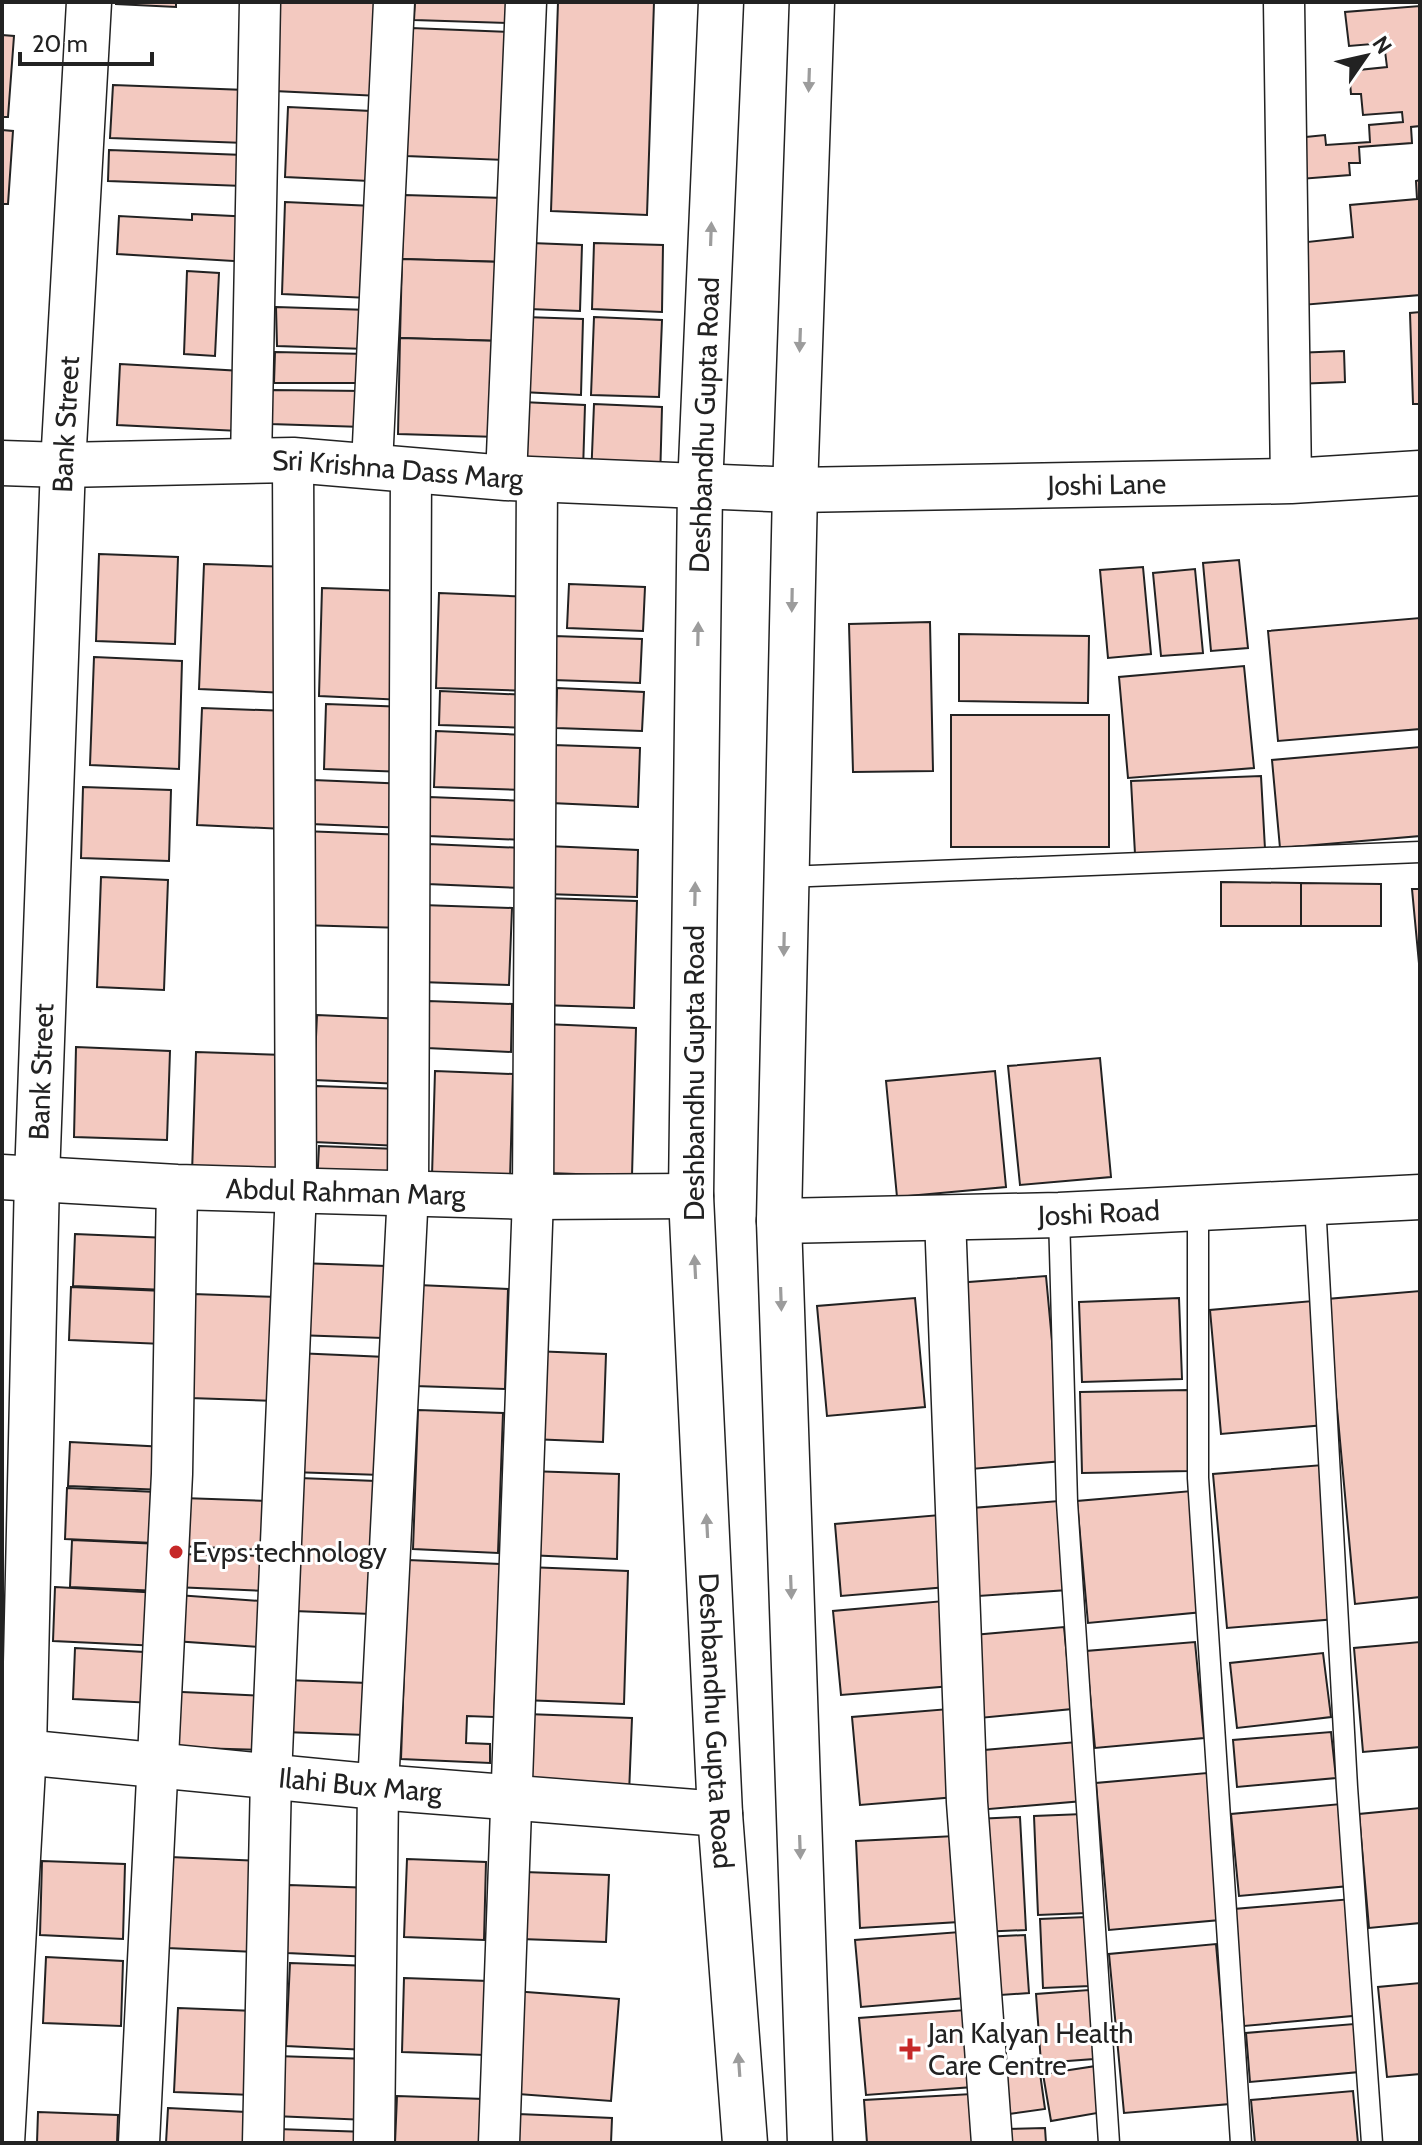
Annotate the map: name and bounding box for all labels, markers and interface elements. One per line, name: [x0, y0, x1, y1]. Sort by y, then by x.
scale bar: [20, 16, 152, 66]
north arrow: [1326, 16, 1406, 96]
text: 20 m: [32, 29, 88, 58]
text: N: [1367, 31, 1398, 59]
one-way arrow: [803, 68, 815, 93]
one-way arrow: [705, 221, 718, 246]
street label: Deshbandhu Gupta Road: [682, 276, 726, 574]
one-way arrow: [794, 328, 807, 353]
street label: Bank Street: [45, 355, 86, 493]
street label: Sri Krishna Dass Marg: [272, 443, 525, 496]
street label: Joshi Lane: [1046, 466, 1166, 502]
one-way arrow: [786, 588, 798, 613]
one-way arrow: [692, 621, 705, 646]
one-way arrow: [689, 881, 701, 906]
street label: Deshbandhu Gupta Road: [677, 925, 711, 1221]
one-way arrow: [778, 932, 790, 957]
street label: Bank Street: [21, 1003, 60, 1141]
street label: Abdul Rahman Marg: [225, 1171, 467, 1212]
street label: Joshi Road: [1037, 1193, 1161, 1232]
one-way arrow: [688, 1254, 701, 1279]
one-way arrow: [775, 1287, 788, 1312]
one-way arrow: [700, 1513, 713, 1538]
place label: Evps technology: [192, 1535, 387, 1569]
marker: Evps technology: [167, 1543, 185, 1561]
street label: Deshbandhu Gupta Road: [692, 1572, 741, 1870]
one-way arrow: [785, 1575, 798, 1600]
street label: Ilahi Bux Marg: [277, 1760, 444, 1809]
one-way arrow: [793, 1835, 806, 1860]
place label: Jan Kalyan Health Care Centre: [927, 2016, 1134, 2082]
marker: Jan Kalyan Health Care Centre: [899, 2038, 921, 2060]
one-way arrow: [732, 2052, 745, 2077]

